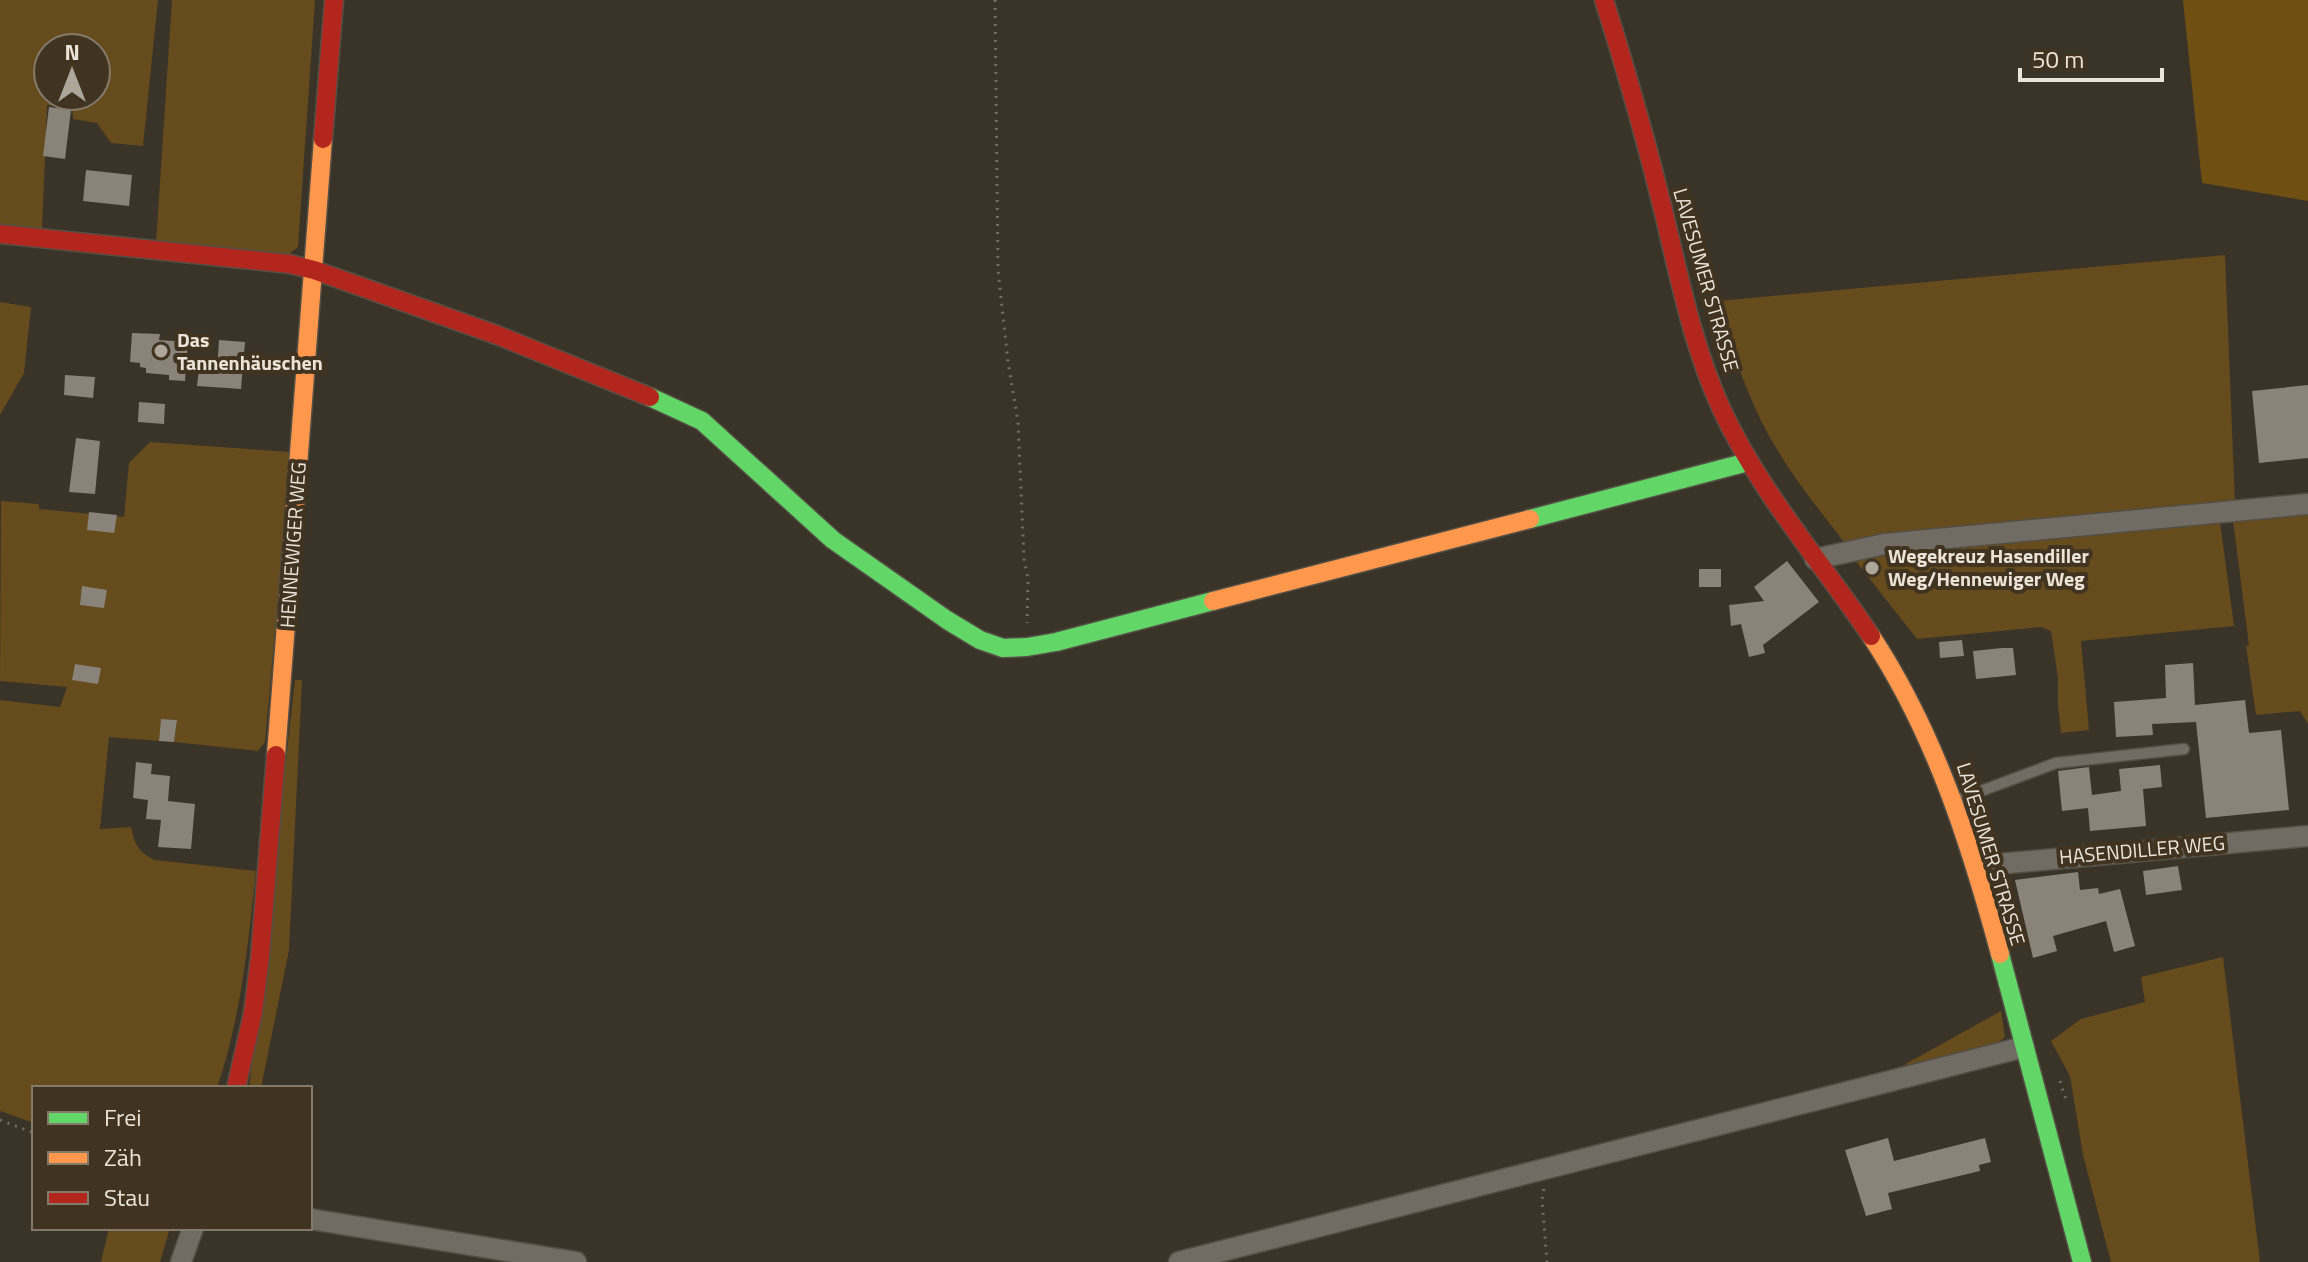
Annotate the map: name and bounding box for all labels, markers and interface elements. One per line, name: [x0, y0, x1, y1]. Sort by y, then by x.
north arrow: [32, 32, 112, 112]
scale bar: [2020, 32, 2162, 82]
text: N: [64, 35, 80, 69]
text: 50 m: [2032, 41, 2084, 77]
street label: LAVESUMER STRASSE: [1665, 184, 1748, 375]
place label: Das Tannenhäuschen: [177, 324, 323, 378]
marker: Das Tannenhäuschen: [152, 342, 170, 360]
street label: HENNEWIGER WEG: [271, 461, 314, 629]
place label: Wegekreuz Hasendiller Weg/Hennewiger Weg: [1888, 540, 2089, 594]
marker: Wegekreuz Hasendiller Weg/Hennewiger Weg: [1863, 559, 1881, 577]
street label: LAVESUMER STRASSE: [1949, 758, 2034, 949]
street label: HASENDILLER WEG: [2058, 827, 2226, 872]
legend: [32, 1086, 312, 1230]
text: Frei: [104, 1099, 142, 1135]
text: Zäh: [104, 1139, 142, 1175]
text: Stau: [104, 1179, 150, 1215]

